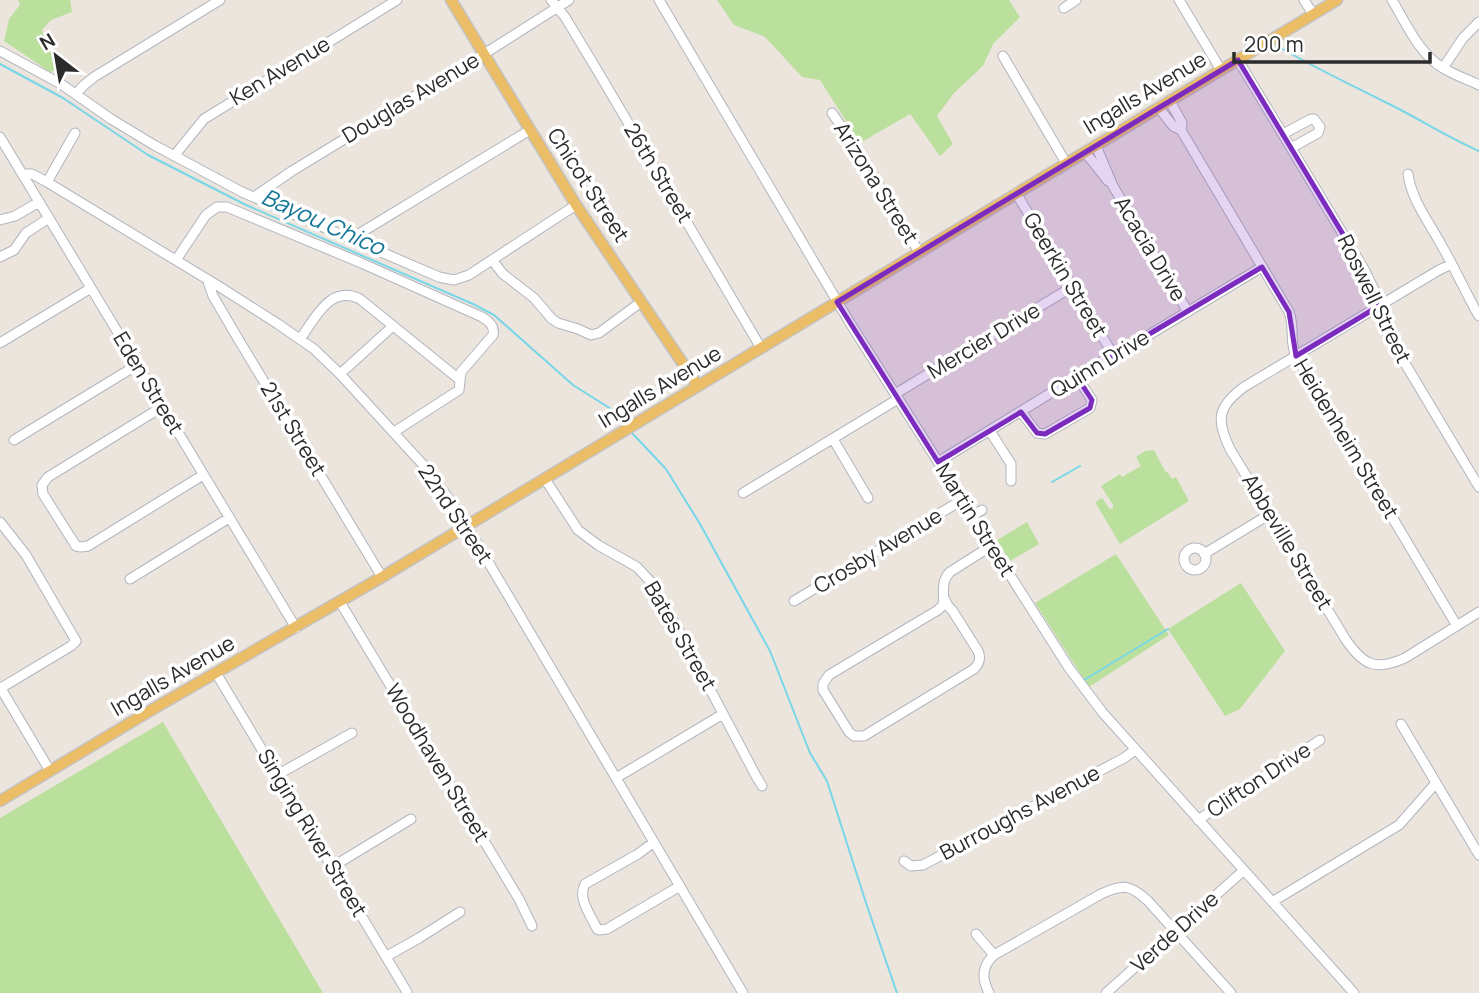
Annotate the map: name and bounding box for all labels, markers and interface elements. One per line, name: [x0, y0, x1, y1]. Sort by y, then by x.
north arrow: [21, 21, 91, 91]
scale bar: [1234, 21, 1430, 65]
text: N: [35, 27, 60, 56]
street label: Ken Avenue: [224, 29, 335, 111]
text: 200 m: [1244, 30, 1304, 58]
street label: Douglas Avenue: [337, 45, 484, 149]
street label: Ingalls Avenue: [1078, 45, 1211, 140]
street label: Arizona Street: [828, 116, 925, 249]
street label: 26th Street: [618, 117, 700, 228]
street label: Chicot Street: [542, 122, 636, 247]
water label: Bayou Chico: [257, 180, 391, 263]
street label: Acacia Drive: [1109, 191, 1193, 306]
street label: Geerkin Street: [1018, 207, 1114, 342]
street label: Roswell Street: [1332, 230, 1418, 368]
street label: Mercier Drive: [922, 296, 1045, 385]
street label: Quinn Drive: [1045, 323, 1154, 404]
street label: Eden Street: [107, 326, 190, 439]
street label: Ingalls Avenue: [593, 339, 726, 434]
street label: Heidenheim Street: [1288, 353, 1406, 524]
street label: 21st Street: [255, 376, 333, 481]
street label: 22nd Street: [412, 458, 499, 569]
street label: Martin Street: [930, 458, 1022, 581]
street label: Abbeville Street: [1236, 468, 1339, 615]
street label: Crosby Avenue: [808, 501, 947, 599]
street label: Bates Street: [638, 576, 723, 695]
street label: Ingalls Avenue: [106, 628, 239, 722]
street label: Woodhaven Street: [380, 678, 496, 847]
street label: Clifton Drive: [1201, 735, 1316, 823]
street label: Singing River Street: [252, 743, 374, 922]
street label: Burroughs Avenue: [935, 758, 1104, 866]
street label: Verde Drive: [1124, 884, 1224, 978]

